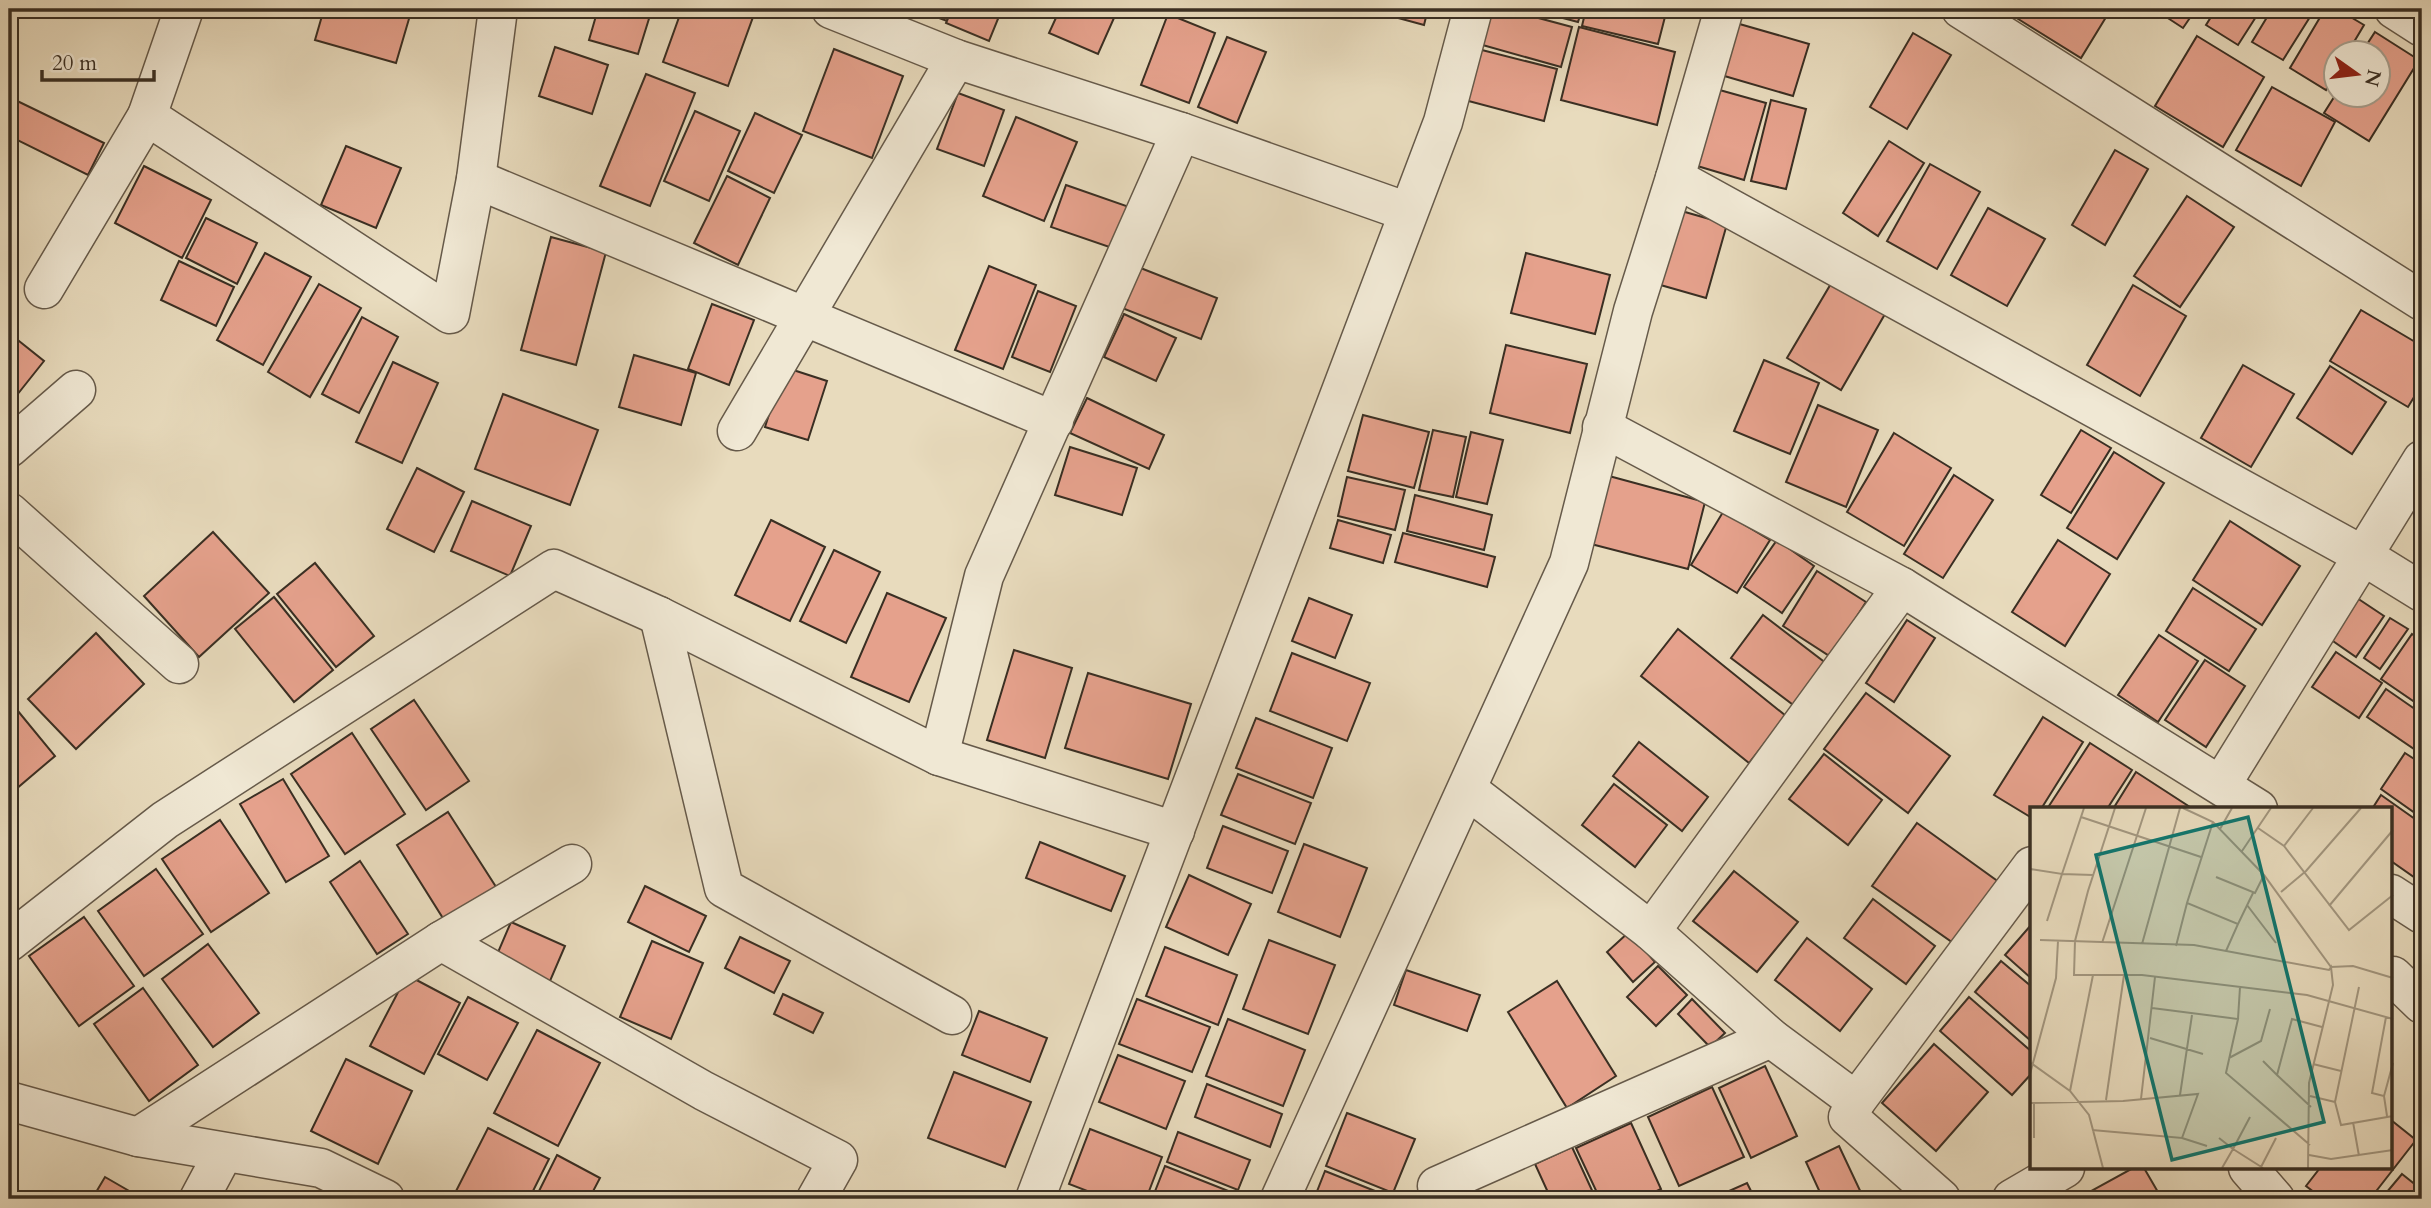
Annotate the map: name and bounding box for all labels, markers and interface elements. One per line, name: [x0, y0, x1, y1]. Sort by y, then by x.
scale bar: [42, 38, 154, 82]
north arrow: [2322, 38, 2392, 108]
text: 20 m: [52, 49, 97, 78]
text: N: [2358, 67, 2387, 90]
inset map: [2030, 807, 2392, 1170]

